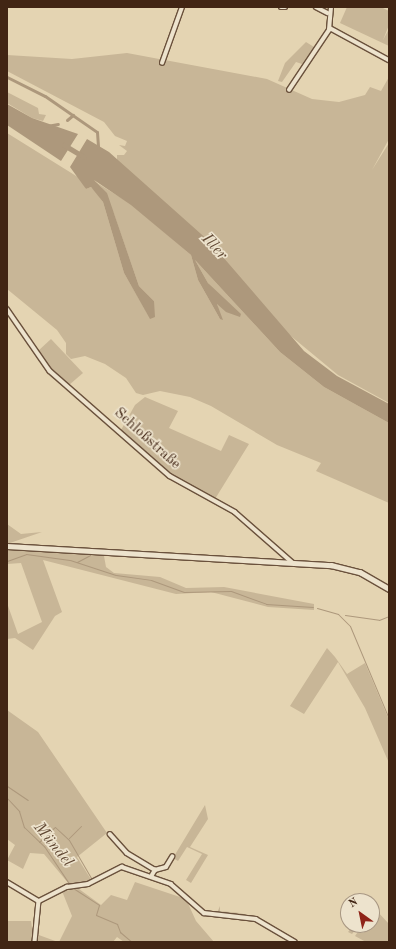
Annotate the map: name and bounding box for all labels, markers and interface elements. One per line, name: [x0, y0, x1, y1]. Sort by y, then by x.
water label: Iller: [197, 230, 231, 264]
street label: Schloßstraße: [110, 404, 184, 474]
water label: Mündel: [29, 819, 77, 871]
north arrow: [340, 893, 380, 933]
text: N: [347, 896, 360, 910]

